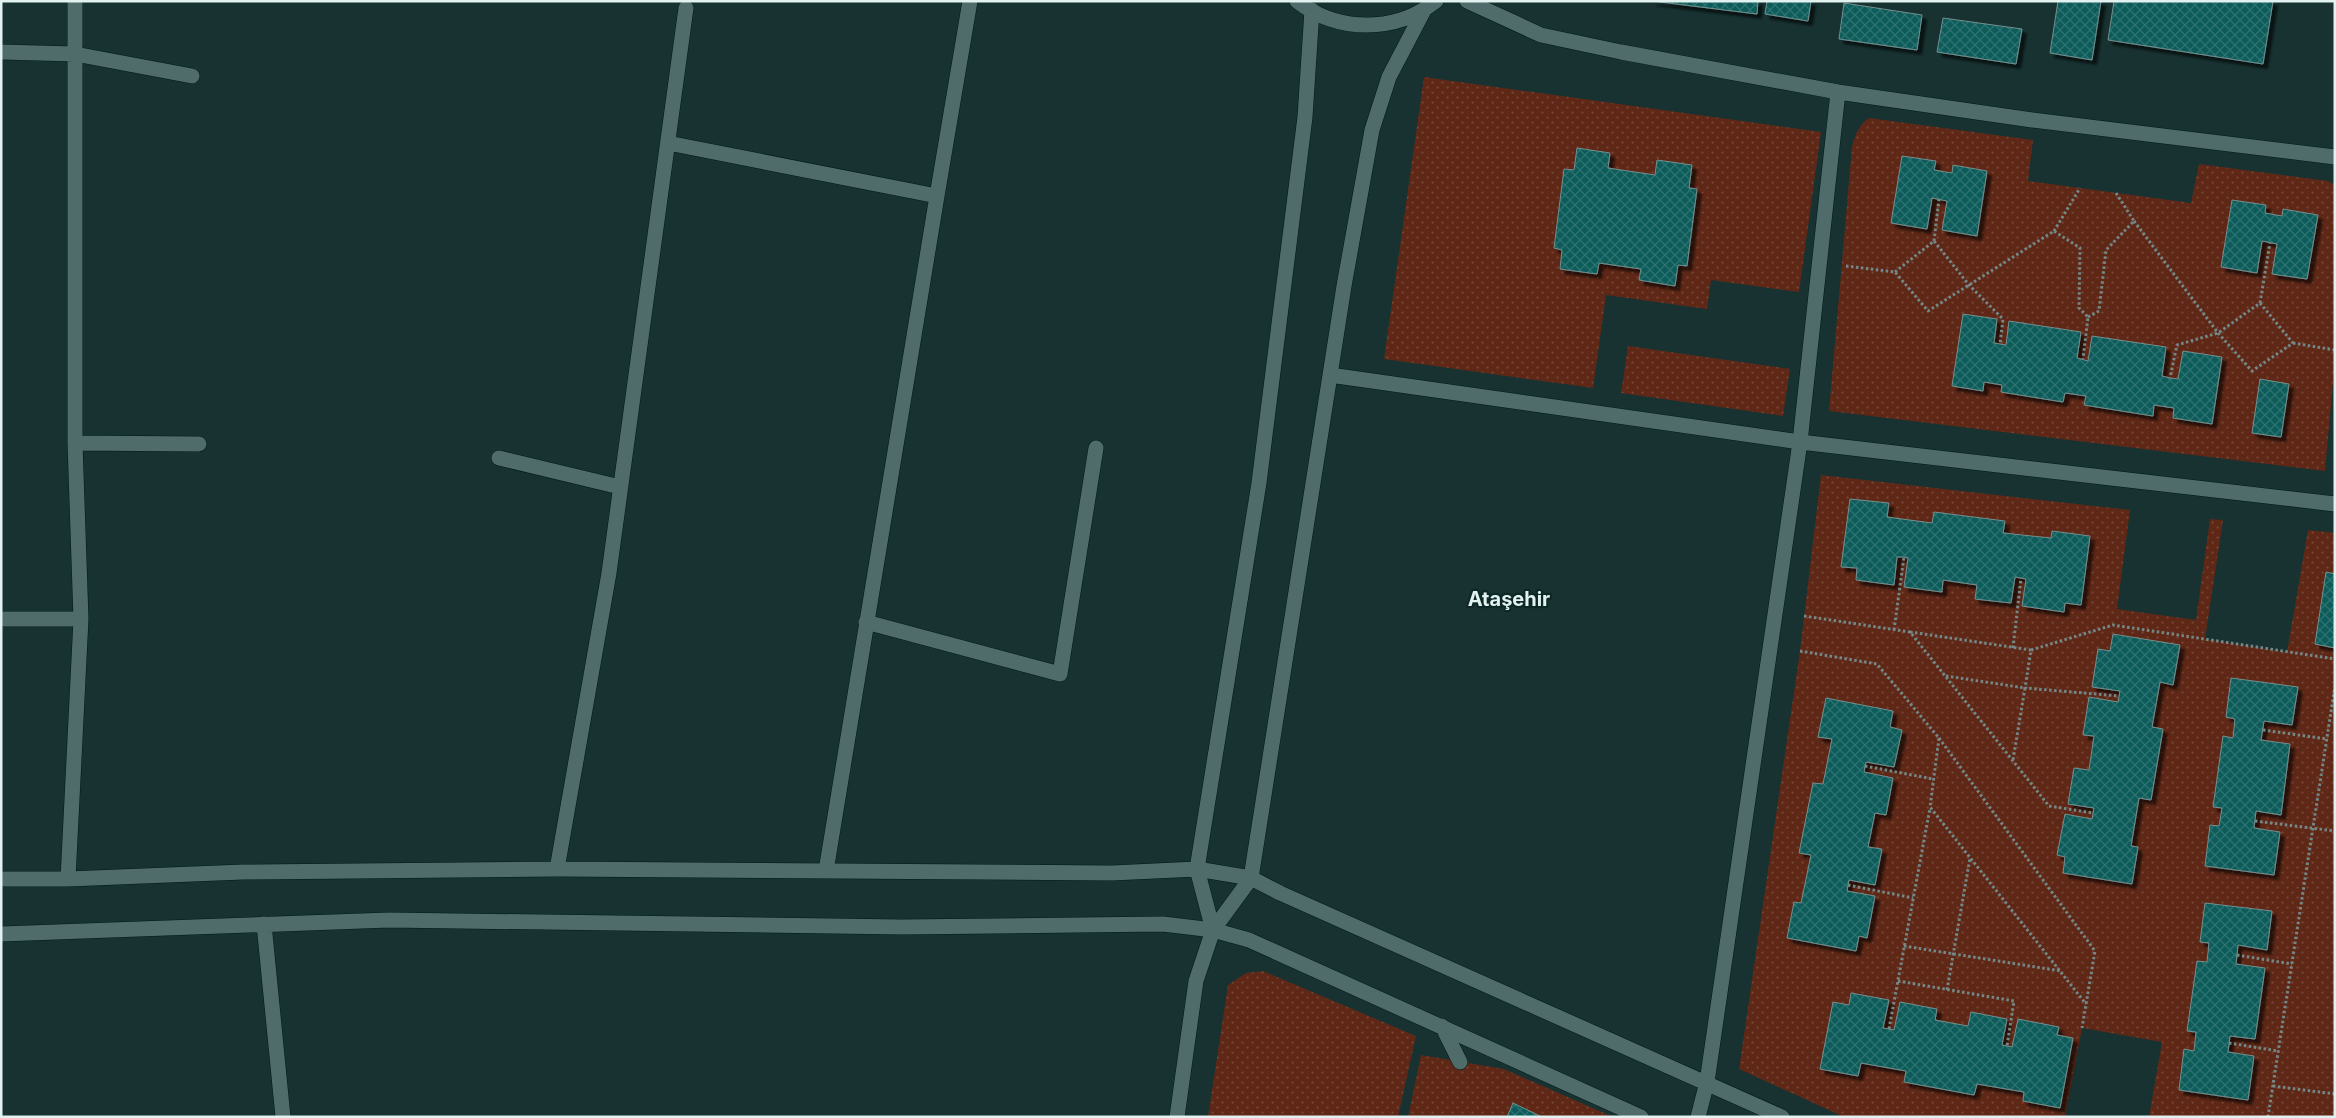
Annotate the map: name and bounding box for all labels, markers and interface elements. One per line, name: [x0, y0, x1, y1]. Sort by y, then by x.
district label: Ataşehir: [1468, 587, 1550, 611]

